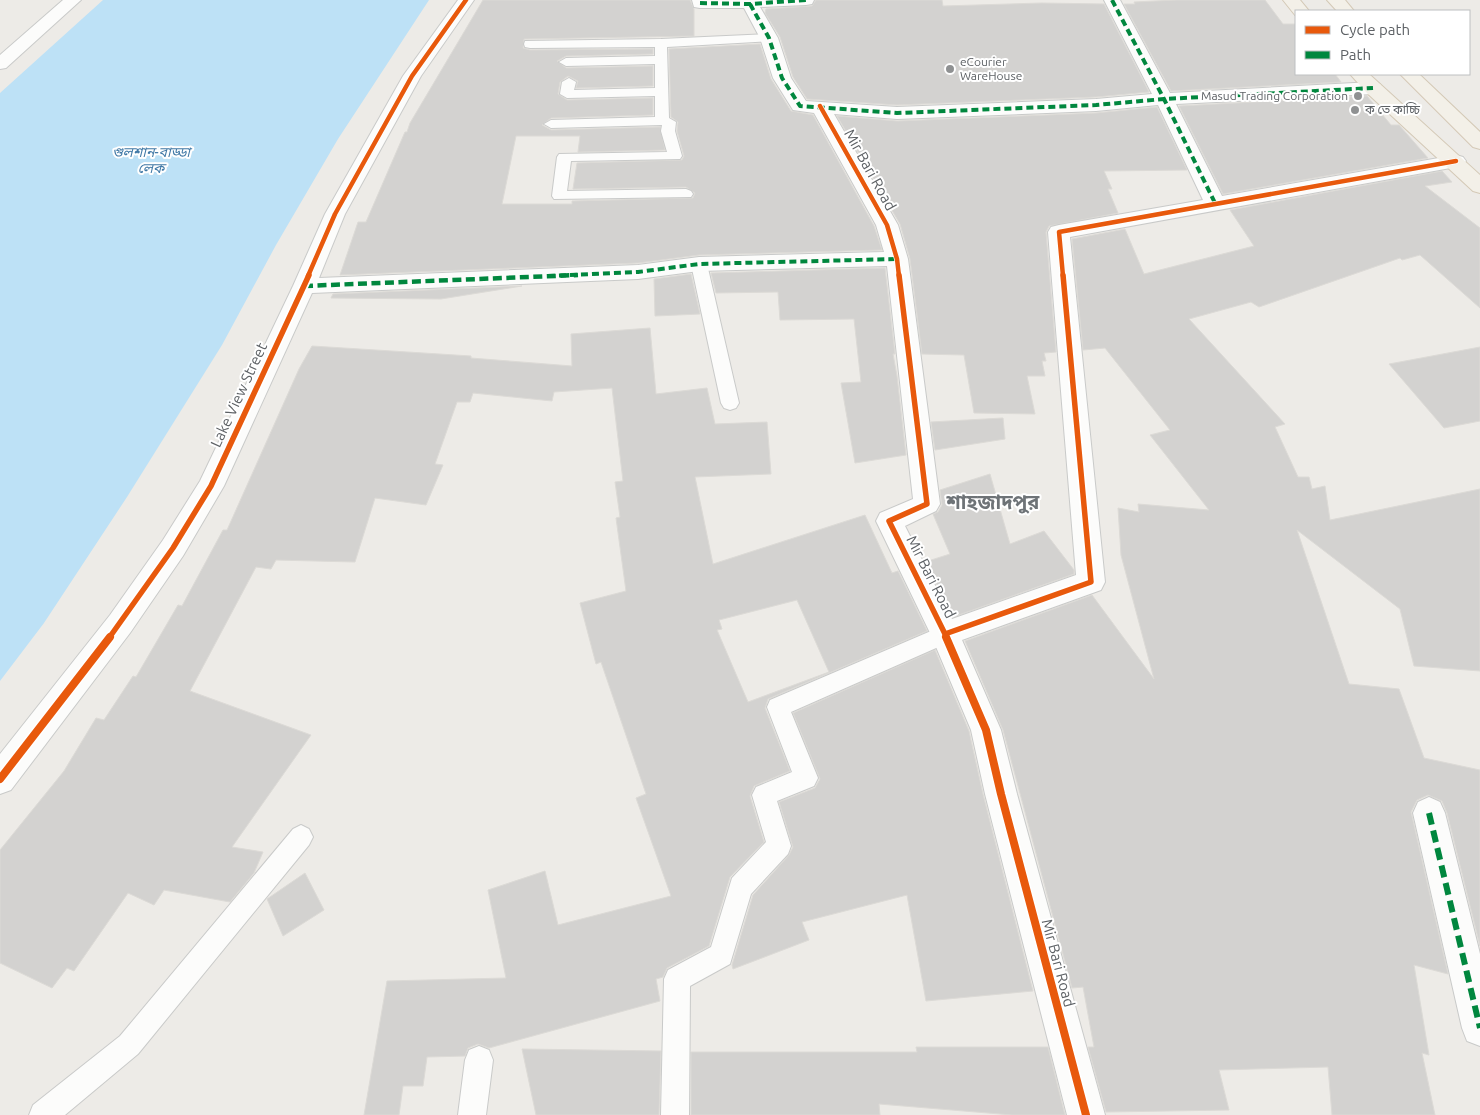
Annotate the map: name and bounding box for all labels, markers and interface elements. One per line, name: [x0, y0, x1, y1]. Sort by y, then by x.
legend: [1295, 10, 1470, 75]
text: Cycle path: [1340, 21, 1410, 38]
text: Path: [1340, 46, 1371, 63]
place label: eCourier WareHouse: [960, 55, 1022, 82]
marker: eCourier WareHouse: [944, 63, 956, 75]
place label: Masud Trading Corporation: [1201, 89, 1348, 102]
marker: Masud Trading Corporation: [1352, 90, 1364, 102]
place label: ক তে কাচ্চি: [1364, 102, 1420, 116]
marker: ক তে কাচ্চি: [1349, 104, 1361, 116]
street label: Mir Bari Road: [841, 126, 900, 213]
water label: গুলশান-বাড্ডা লেক: [112, 144, 193, 176]
street label: Lake View Street: [207, 340, 270, 450]
district label: শাহজাদপুর: [946, 490, 1040, 514]
street label: Mir Bari Road: [903, 533, 960, 621]
street label: Mir Bari Road: [1039, 917, 1078, 1009]

